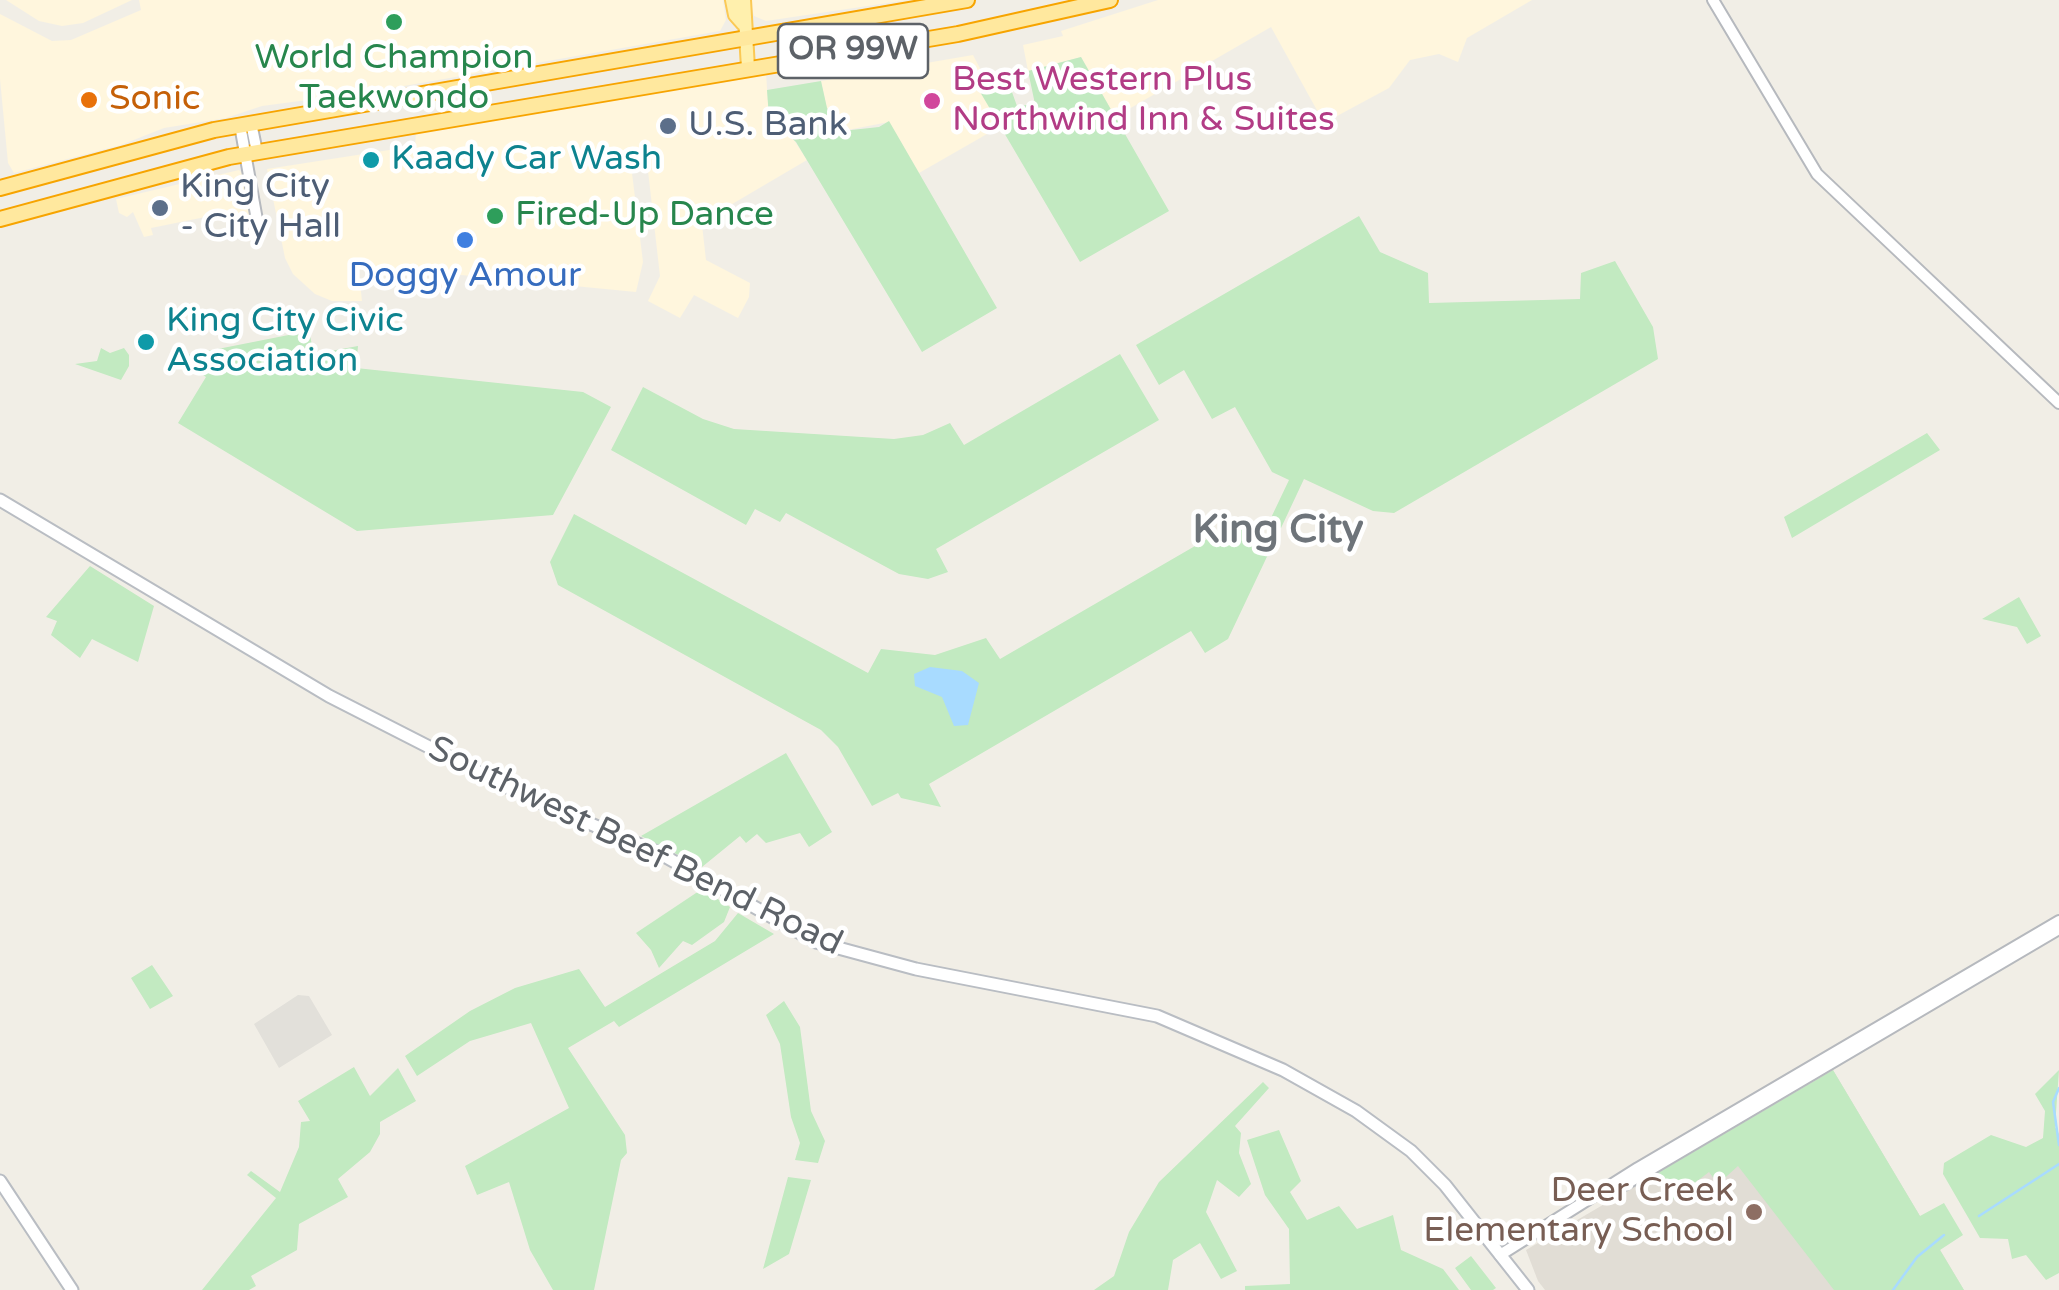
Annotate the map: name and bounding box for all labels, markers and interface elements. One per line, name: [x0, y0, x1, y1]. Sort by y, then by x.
marker: World Champion Taekwondo: [383, 11, 405, 33]
road number: OR 99W: [778, 24, 928, 78]
place label: World Champion Taekwondo: [254, 38, 534, 120]
place label: Best Western Plus Northwind Inn & Suites: [952, 60, 1335, 142]
place label: Sonic: [109, 79, 201, 121]
marker: Sonic: [78, 89, 100, 111]
marker: Best Western Plus Northwind Inn & Suites: [921, 90, 943, 112]
place label: U.S. Bank: [688, 105, 848, 147]
marker: U.S. Bank: [657, 115, 679, 137]
place label: Kaady Car Wash: [391, 139, 662, 181]
marker: Kaady Car Wash: [360, 149, 382, 171]
place label: King City - City Hall: [180, 167, 341, 249]
place label: Fired-Up Dance: [515, 195, 774, 237]
marker: King City - City Hall: [149, 197, 171, 219]
marker: Fired-Up Dance: [484, 205, 506, 227]
marker: Doggy Amour: [454, 229, 476, 251]
place label: Doggy Amour: [349, 256, 581, 298]
place label: King City Civic Association: [166, 301, 404, 383]
marker: King City Civic Association: [135, 331, 157, 353]
district label: King City: [1192, 507, 1364, 555]
street label: Southwest Beef Bend Road: [421, 728, 849, 966]
place label: Deer Creek Elementary School: [1423, 1171, 1734, 1253]
marker: Deer Creek Elementary School: [1743, 1201, 1765, 1223]

